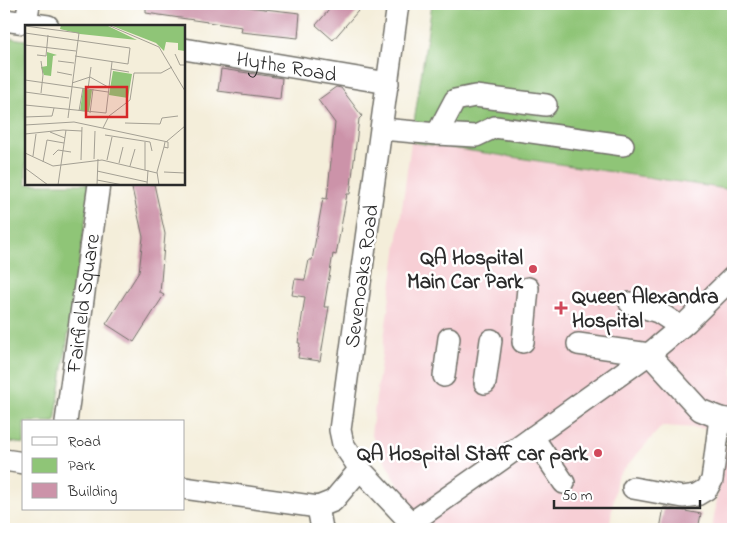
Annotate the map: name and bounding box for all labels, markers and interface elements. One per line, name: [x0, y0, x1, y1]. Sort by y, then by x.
inset map: [25, 25, 185, 185]
street label: Hythe Road: [234, 45, 339, 91]
street label: Sevenoaks Road: [338, 202, 388, 350]
street label: Fairfield Square: [60, 231, 109, 376]
place label: QA Hospital Main Car Park: [407, 244, 524, 298]
marker: QA Hospital Main Car Park: [527, 263, 539, 275]
place label: Queen Alexandra Hospital: [572, 283, 719, 337]
marker: Queen Alexandra Hospital: [554, 301, 568, 315]
legend: [22, 420, 185, 510]
text: Road: [68, 431, 101, 453]
place label: QA Hospital Staff car park: [357, 440, 589, 470]
marker: QA Hospital Staff car park: [592, 447, 604, 459]
text: Park: [68, 455, 96, 477]
scale bar: [554, 478, 701, 510]
text: Building: [67, 481, 117, 504]
text: 50 m: [562, 485, 593, 507]

